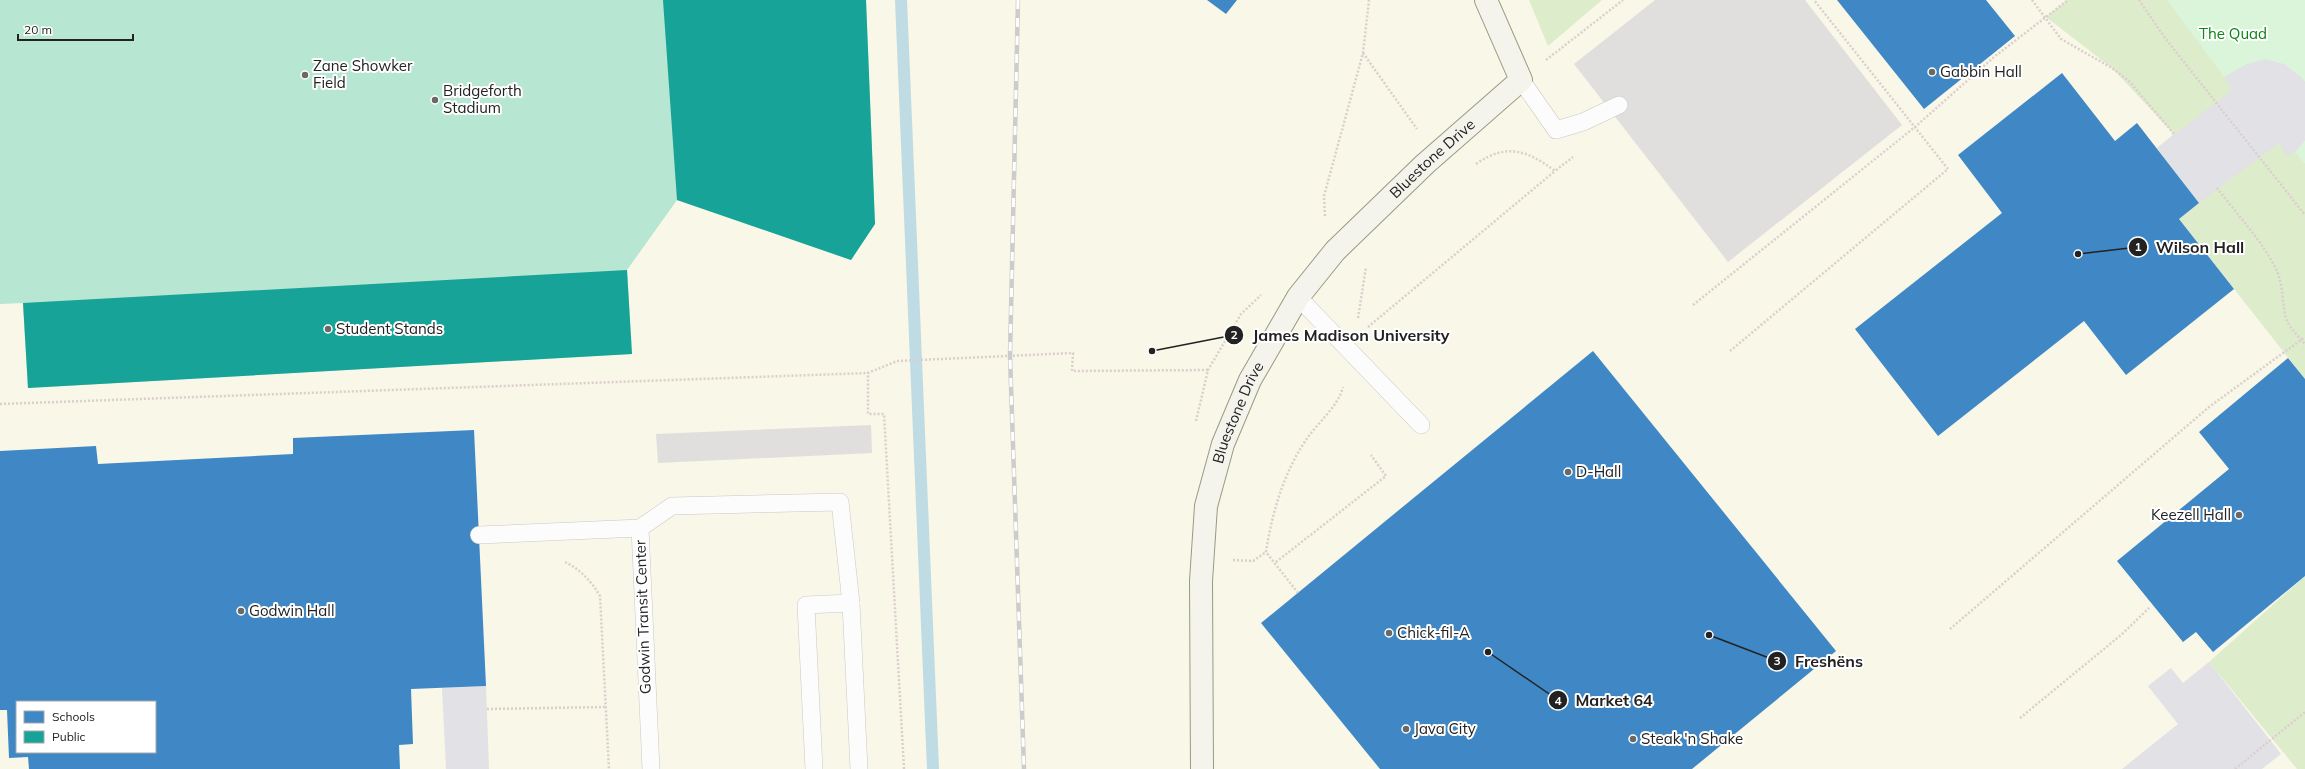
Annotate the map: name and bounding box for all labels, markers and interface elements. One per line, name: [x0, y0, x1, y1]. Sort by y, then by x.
scale bar: [18, 16, 133, 42]
text: 20 m: [24, 22, 52, 37]
park label: The Quad: [2199, 24, 2267, 43]
place label: Zane Showker Field: [313, 56, 413, 92]
place label: Gabbin Hall: [1940, 62, 2022, 81]
marker: Gabbin Hall: [1927, 67, 1937, 77]
marker: Zane Showker Field: [300, 70, 310, 80]
place label: Bridgeforth Stadium: [443, 81, 522, 117]
marker: Bridgeforth Stadium: [430, 95, 440, 105]
street label: Bluestone Drive: [1385, 115, 1479, 202]
callout: Wilson Hall: [2128, 233, 2252, 261]
text: Wilson Hall: [2156, 237, 2244, 257]
text: 1: [2134, 239, 2142, 254]
place label: Student Stands: [336, 319, 443, 338]
callout: James Madison University: [1224, 321, 1457, 349]
marker: Student Stands: [323, 324, 333, 334]
text: James Madison University: [1253, 325, 1450, 345]
text: 2: [1230, 327, 1238, 342]
street label: Bluestone Drive: [1208, 358, 1268, 466]
place label: D-Hall: [1576, 462, 1621, 481]
marker: D-Hall: [1563, 467, 1573, 477]
place label: Keezell Hall: [2151, 505, 2231, 524]
marker: Keezell Hall: [2234, 510, 2244, 520]
street label: Godwin Transit Center: [630, 539, 655, 695]
place label: Godwin Hall: [249, 601, 334, 620]
marker: Godwin Hall: [236, 606, 246, 616]
place label: Chick-fil-A: [1397, 623, 1470, 642]
marker: Chick-fil-A: [1384, 628, 1394, 638]
callout: Freshëns: [1767, 647, 1871, 675]
text: Freshëns: [1795, 651, 1863, 671]
text: 3: [1773, 653, 1781, 668]
callout: Market 64: [1548, 686, 1661, 714]
text: Market 64: [1575, 690, 1653, 710]
text: 4: [1554, 693, 1562, 708]
legend: [16, 701, 156, 753]
text: Schools: [52, 709, 95, 724]
place label: Java City: [1414, 719, 1476, 738]
marker: Java City: [1401, 724, 1411, 734]
text: Public: [52, 729, 86, 744]
place label: Steak 'n Shake: [1641, 729, 1743, 748]
marker: Steak 'n Shake: [1628, 734, 1638, 744]

